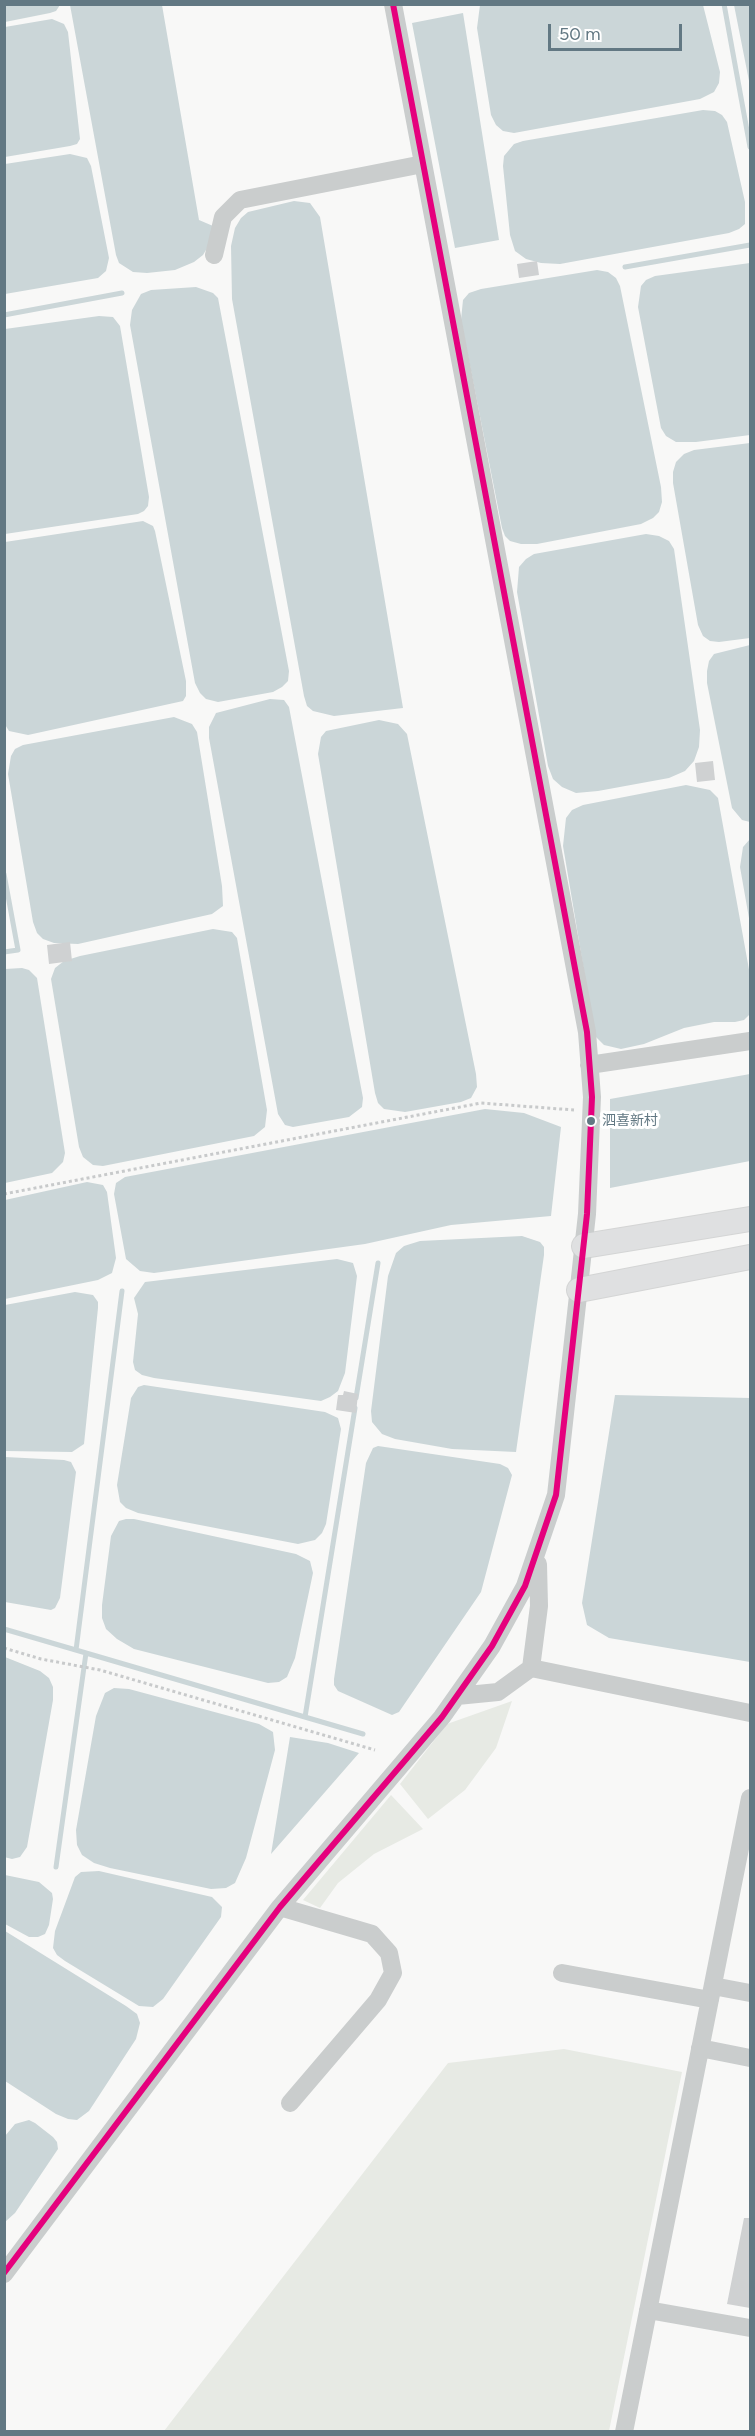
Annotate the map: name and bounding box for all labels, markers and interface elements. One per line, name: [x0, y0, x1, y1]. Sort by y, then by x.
scale bar: [551, 12, 684, 50]
text: 50 m: [559, 23, 601, 45]
place label: 泗喜新村: [602, 1113, 658, 1129]
marker: 泗喜新村: [585, 1115, 597, 1127]

